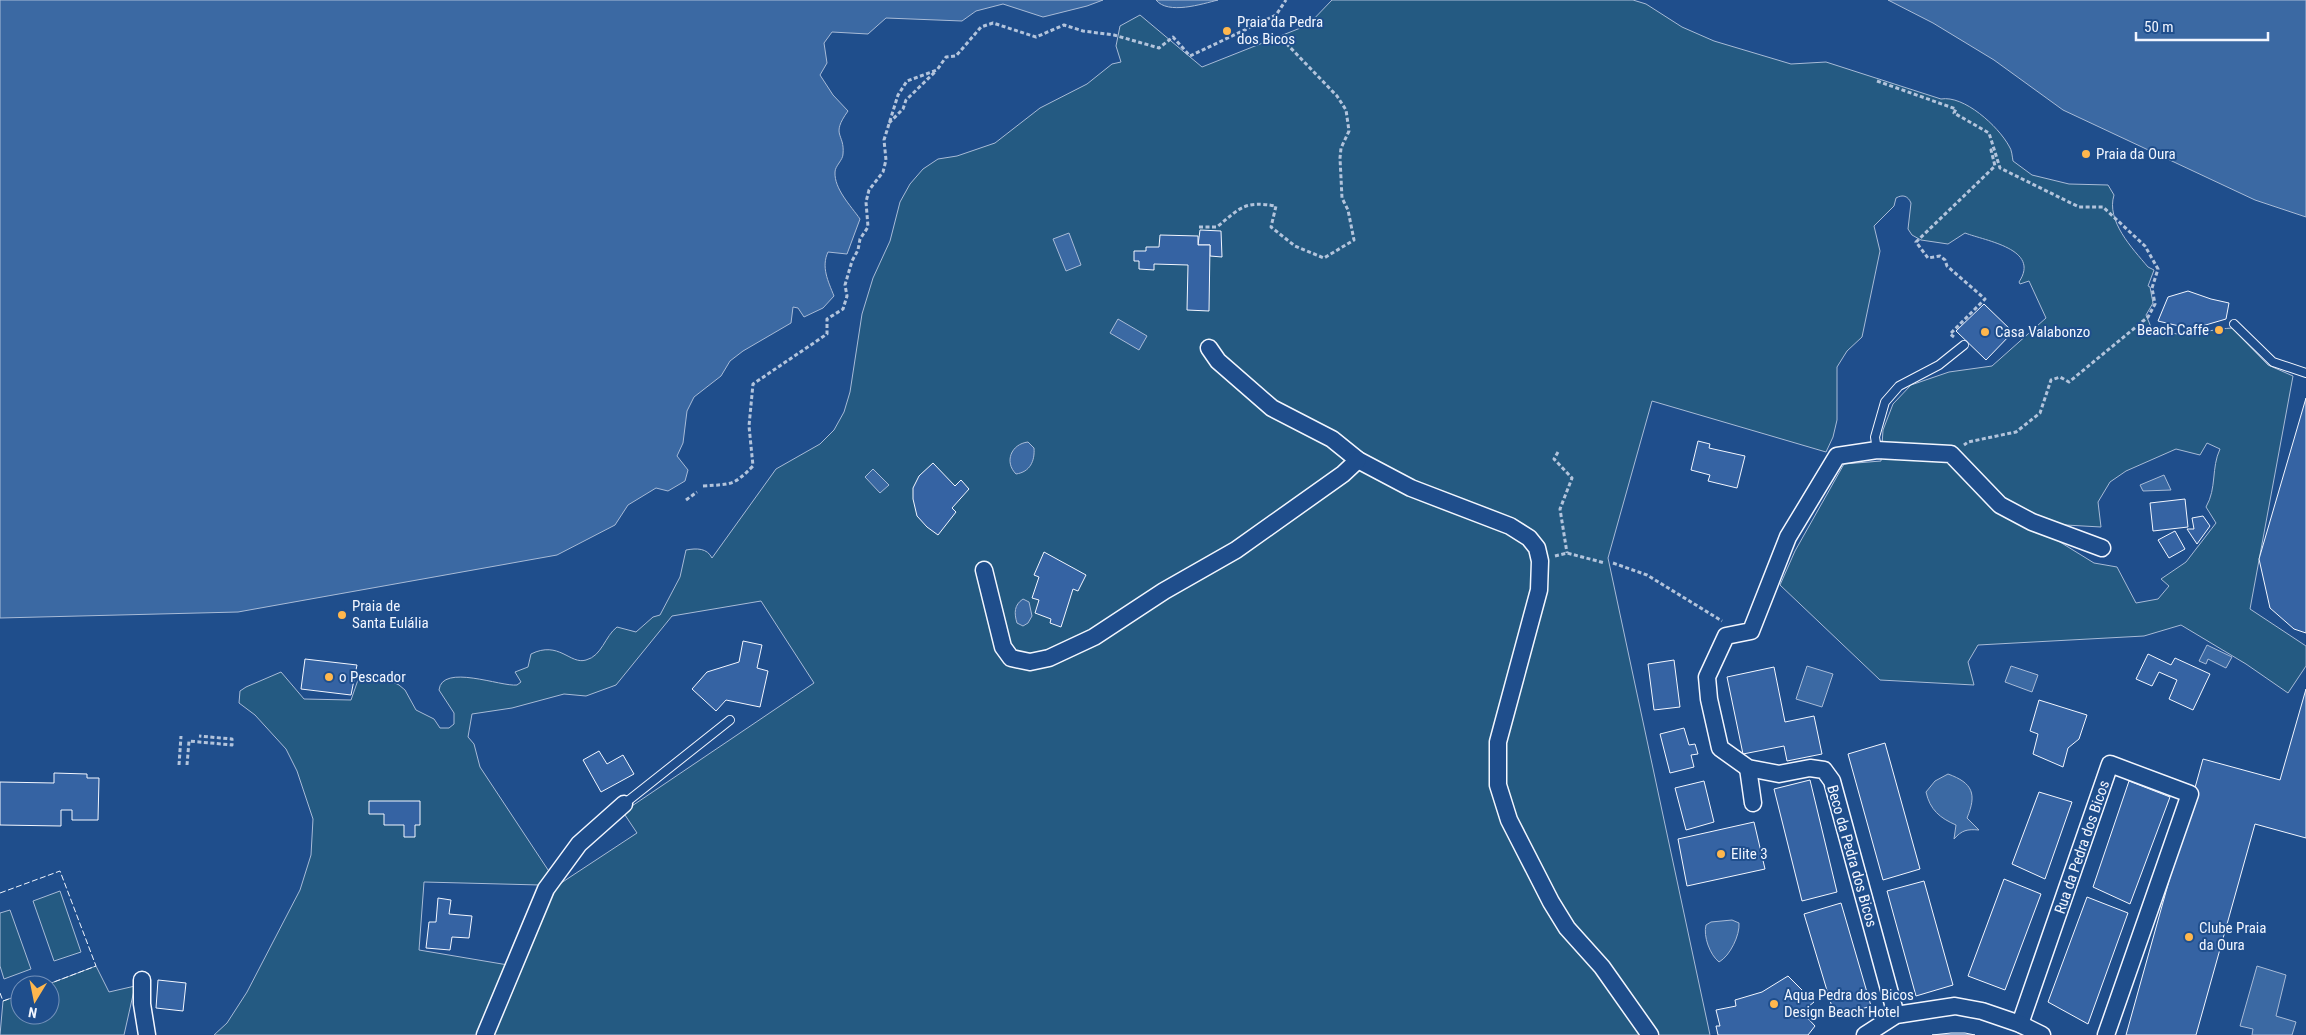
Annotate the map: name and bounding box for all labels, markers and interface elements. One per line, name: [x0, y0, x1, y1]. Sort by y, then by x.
scale bar: [2136, 10, 2268, 42]
place label: Praia da Pedra dos Bicos: [1237, 13, 1323, 48]
text: 50 m: [2144, 18, 2174, 36]
marker: Praia da Pedra dos Bicos: [1221, 25, 1233, 37]
place label: Praia da Oura: [2096, 145, 2176, 163]
marker: Praia da Oura: [2080, 148, 2092, 160]
place label: Beach Caffe: [2137, 321, 2209, 339]
place label: Casa Valabonzo: [1995, 323, 2090, 341]
marker: Beach Caffe: [2213, 324, 2225, 336]
marker: Casa Valabonzo: [1979, 326, 1991, 338]
place label: Praia de Santa Eulália: [352, 597, 429, 632]
marker: Praia de Santa Eulália: [336, 609, 348, 621]
place label: o Pescador: [339, 668, 406, 686]
marker: o Pescador: [323, 671, 335, 683]
street label: Rua da Pedra dos Bicos: [2051, 778, 2113, 916]
street label: Beco da Pedra dos Bicos: [1823, 783, 1881, 929]
place label: Elite 3: [1731, 845, 1768, 863]
marker: Elite 3: [1715, 848, 1727, 860]
place label: Clube Praia da Oura: [2199, 919, 2266, 954]
marker: Clube Praia da Oura: [2183, 931, 2195, 943]
north arrow: [10, 975, 60, 1025]
place label: Aqua Pedra dos Bicos Design Beach Hotel: [1784, 986, 1914, 1021]
marker: Aqua Pedra dos Bicos Design Beach Hotel: [1768, 998, 1780, 1010]
text: N: [27, 1004, 38, 1021]

